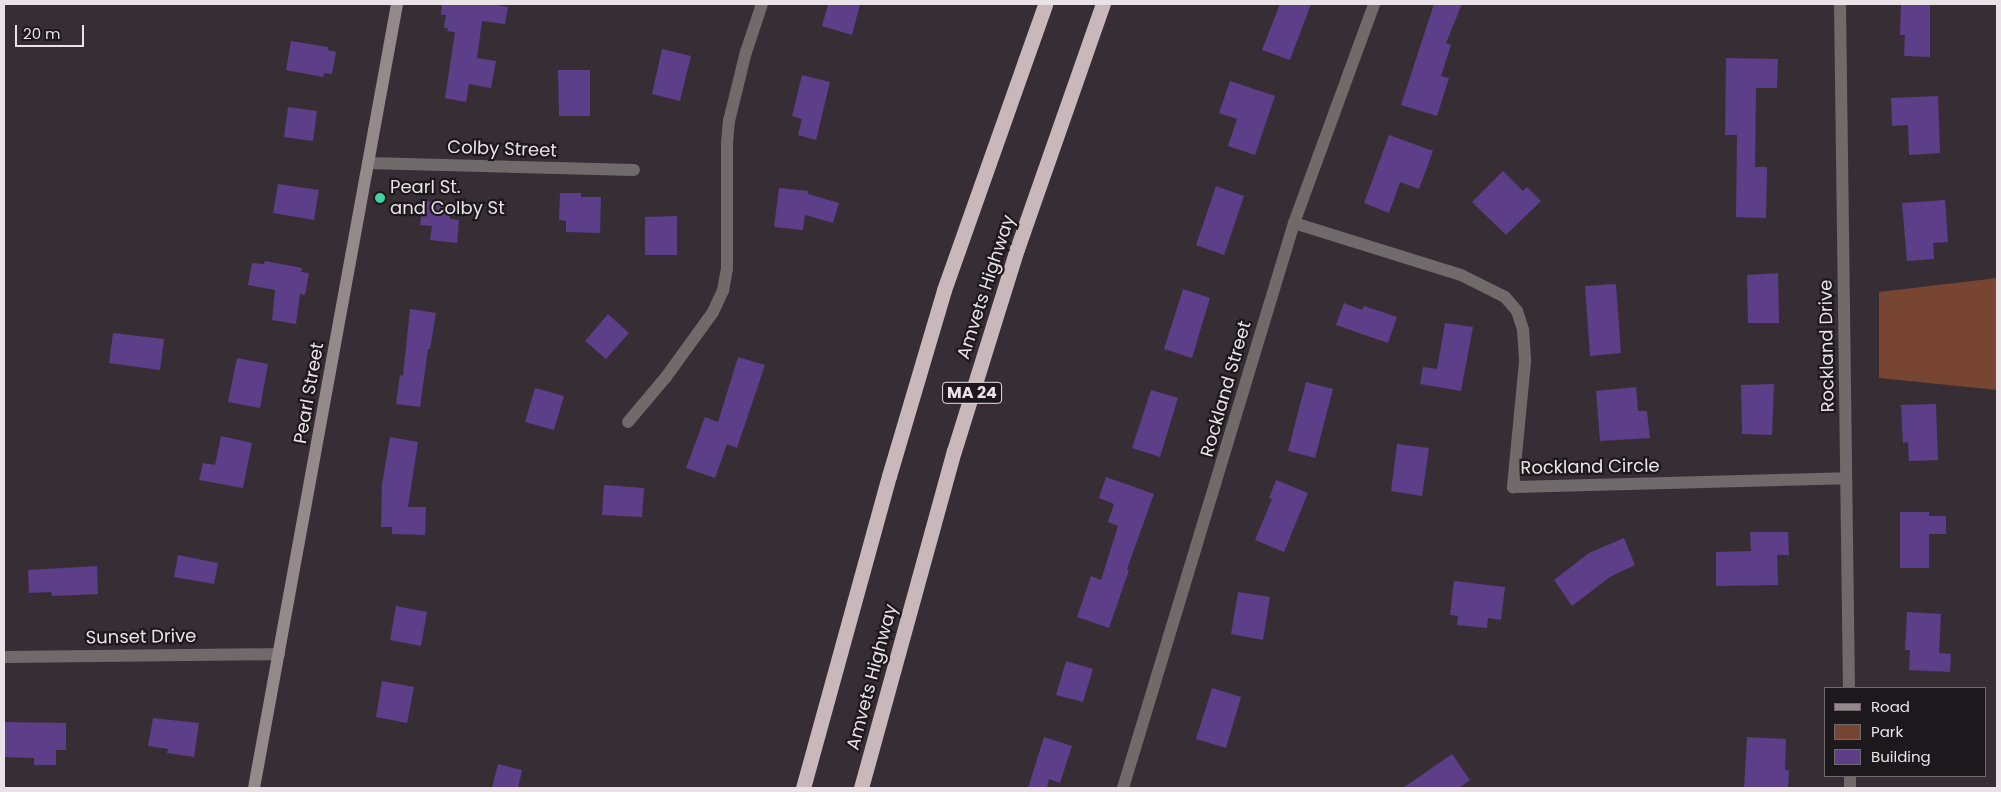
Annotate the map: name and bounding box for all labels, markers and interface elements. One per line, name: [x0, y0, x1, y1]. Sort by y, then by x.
scale bar: [18, 15, 86, 47]
text: 20 m: [23, 23, 61, 44]
street label: Colby Street: [447, 136, 557, 162]
place label: Pearl St. and Colby St: [390, 177, 505, 220]
marker: Pearl St. and Colby St: [374, 192, 386, 204]
street label: Amvets Highway: [953, 212, 1019, 362]
street label: Rockland Drive: [1815, 279, 1839, 413]
street label: Rockland Street: [1196, 319, 1256, 459]
street label: Pearl Street: [289, 341, 329, 445]
road number: MA 24: [942, 379, 1002, 406]
street label: Rockland Circle: [1520, 455, 1660, 479]
street label: Amvets Highway: [842, 602, 902, 752]
street label: Sunset Drive: [85, 625, 197, 649]
legend: [1824, 687, 1986, 777]
text: Road: [1871, 696, 1910, 717]
text: Park: [1871, 721, 1903, 742]
text: Building: [1871, 746, 1931, 767]

